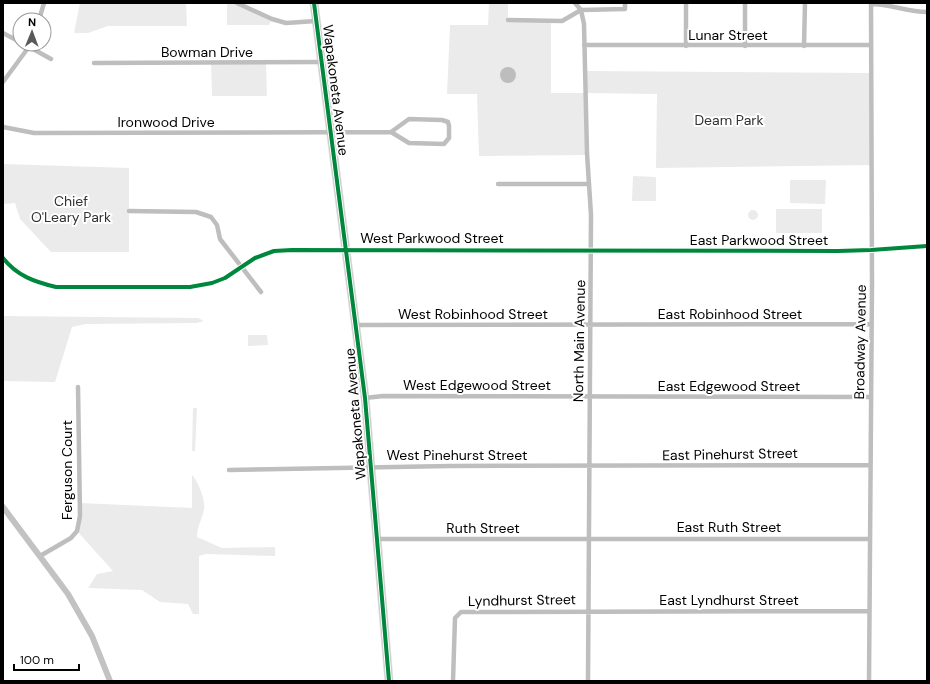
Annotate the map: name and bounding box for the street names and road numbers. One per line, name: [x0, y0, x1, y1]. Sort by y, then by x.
street label: Wapakoneta Avenue: [319, 23, 353, 157]
street label: Lunar Street: [688, 26, 768, 44]
street label: Bowman Drive: [161, 43, 253, 61]
street label: Ironwood Drive: [117, 113, 215, 131]
street label: West Parkwood Street: [360, 229, 504, 247]
street label: East Parkwood Street: [690, 231, 828, 249]
street label: North Main Avenue: [569, 280, 589, 402]
street label: Broadway Avenue: [850, 284, 870, 400]
street label: West Robinhood Street: [398, 305, 548, 323]
street label: East Robinhood Street: [658, 305, 802, 323]
street label: Wapakoneta Avenue: [340, 347, 370, 480]
street label: West Edgewood Street: [403, 376, 551, 394]
street label: East Edgewood Street: [658, 377, 800, 395]
street label: Ferguson Court: [58, 420, 76, 520]
street label: East Pinehurst Street: [662, 444, 798, 464]
street label: West Pinehurst Street: [386, 446, 528, 464]
street label: East Ruth Street: [677, 518, 781, 536]
street label: Ruth Street: [446, 519, 520, 537]
street label: Lyndhurst Street: [468, 590, 576, 610]
street label: East Lyndhurst Street: [659, 591, 799, 609]

